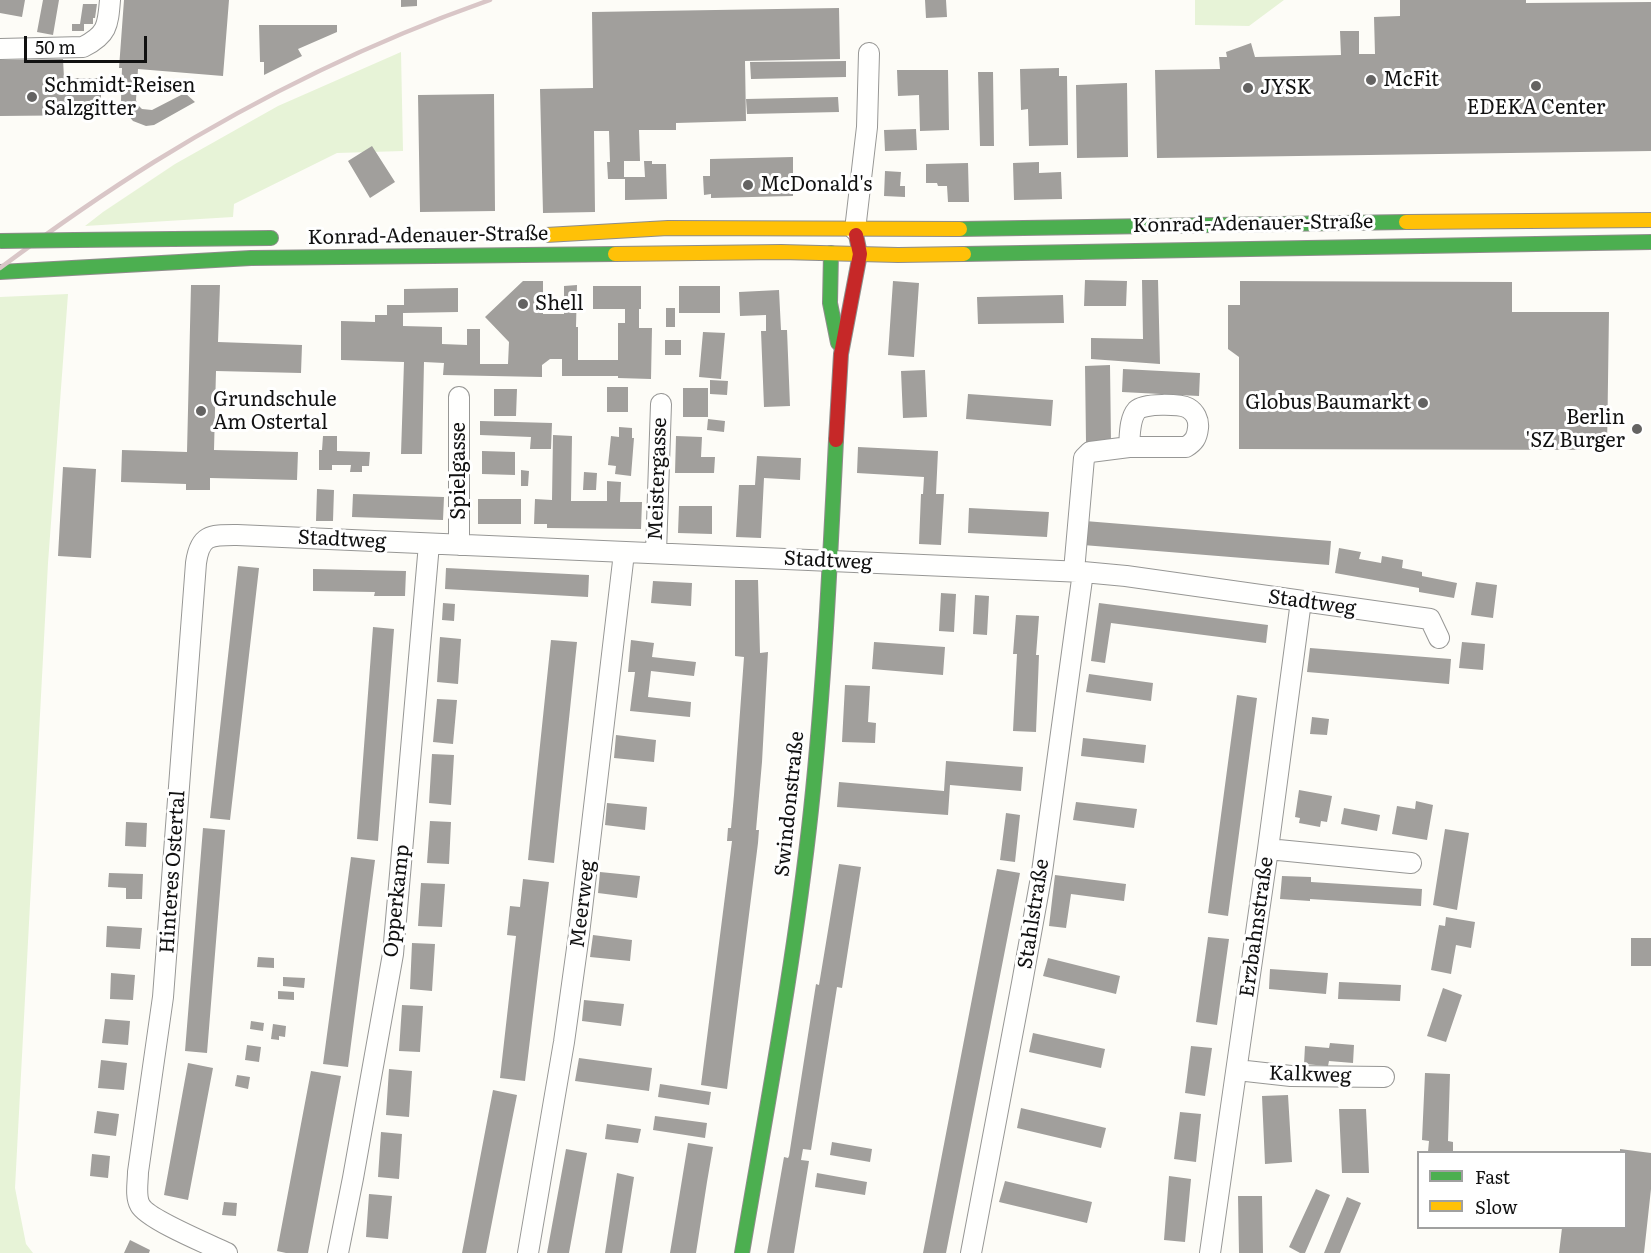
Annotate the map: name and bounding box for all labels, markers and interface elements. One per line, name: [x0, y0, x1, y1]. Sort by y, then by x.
scale bar: [27, 24, 150, 62]
text: 50 m: [35, 33, 76, 60]
place label: McFit: [1383, 68, 1439, 92]
marker: McFit: [1364, 73, 1378, 87]
place label: Schmidt-Reisen Salzgitter: [44, 74, 195, 121]
place label: JYSK: [1260, 76, 1312, 100]
marker: EDEKA Center: [1529, 79, 1543, 93]
marker: JYSK: [1241, 81, 1255, 95]
marker: Schmidt-Reisen Salzgitter: [25, 90, 39, 104]
place label: EDEKA Center: [1467, 96, 1605, 120]
place label: McDonald's: [760, 173, 872, 197]
marker: McDonald's: [741, 178, 755, 192]
street label: Konrad-Adenauer-Straße: [1132, 210, 1374, 238]
street label: Konrad-Adenauer-Straße: [307, 222, 549, 250]
place label: Shell: [535, 292, 584, 316]
marker: Shell: [516, 297, 530, 311]
place label: Grundschule Am Ostertal: [213, 388, 337, 435]
place label: Globus Baumarkt: [1245, 391, 1411, 415]
marker: Globus Baumarkt: [1416, 396, 1430, 410]
marker: Grundschule Am Ostertal: [194, 404, 208, 418]
place label: Berlin 'SZ Burger: [1525, 406, 1625, 453]
street label: Meistergasse: [644, 417, 672, 541]
street label: Spielgasse: [447, 422, 471, 520]
marker: Berlin 'SZ Burger: [1630, 422, 1644, 436]
street label: Stadtweg: [297, 526, 387, 554]
street label: Stadtweg: [783, 547, 873, 575]
street label: Stadtweg: [1267, 585, 1357, 621]
street label: Swindonstraße: [770, 730, 810, 878]
street label: Hinteres Ostertal: [155, 790, 191, 954]
street label: Opperkamp: [379, 843, 415, 959]
street label: Erzbahnstraße: [1235, 855, 1279, 999]
street label: Stahlstraße: [1013, 857, 1055, 971]
street label: Meerweg: [566, 859, 600, 949]
street label: Kalkweg: [1268, 1062, 1352, 1088]
legend: [1417, 1151, 1627, 1229]
text: Fast: [1475, 1163, 1510, 1190]
text: Slow: [1475, 1193, 1517, 1220]

